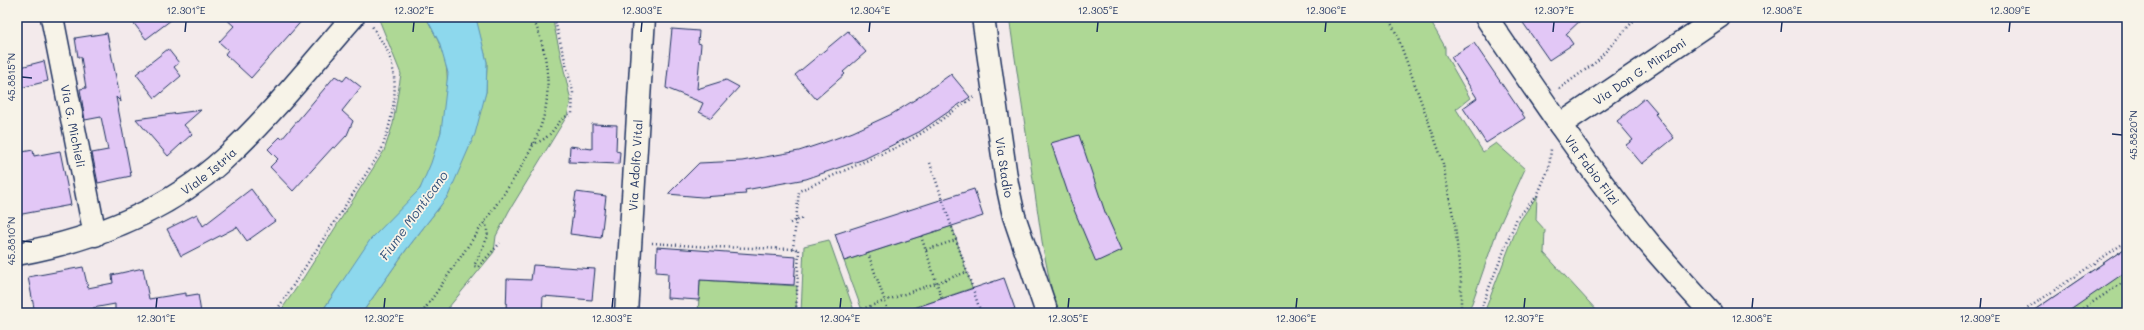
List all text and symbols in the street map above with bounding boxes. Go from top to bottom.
text: 12.301°E [166,3,206,17]
text: 12.302°E [394,3,434,17]
text: 12.303°E [622,3,662,17]
text: 12.304°E [850,3,891,17]
text: 12.305°E [1078,3,1118,17]
text: 12.306°E [1306,3,1347,17]
text: 12.307°E [1534,3,1574,17]
text: 12.308°E [1762,3,1803,17]
text: 12.309°E [1990,3,2031,17]
street label: Via Don G. Minzoni [1590,34,1689,108]
text: 45.8815°N [4,53,18,101]
street label: Via G. Michieli [58,83,89,169]
text: 45.8820°N [2126,110,2140,160]
street label: Via Adolfo Vital [624,119,646,211]
street label: Via Fabio Filzi [1561,131,1624,208]
street label: Via Stadio [992,136,1018,199]
street label: Viale Istria [178,144,240,198]
water label: Fiume Monticano [375,167,451,263]
text: 45.8810°N [4,217,18,265]
text: 12.301°E [136,311,176,325]
text: 12.302°E [364,311,404,325]
text: 12.303°E [592,311,632,325]
text: 12.304°E [820,311,861,325]
text: 12.305°E [1048,311,1088,325]
text: 12.306°E [1276,311,1317,325]
text: 12.307°E [1504,311,1544,325]
text: 12.308°E [1732,311,1773,325]
text: 12.309°E [1960,311,2001,325]

